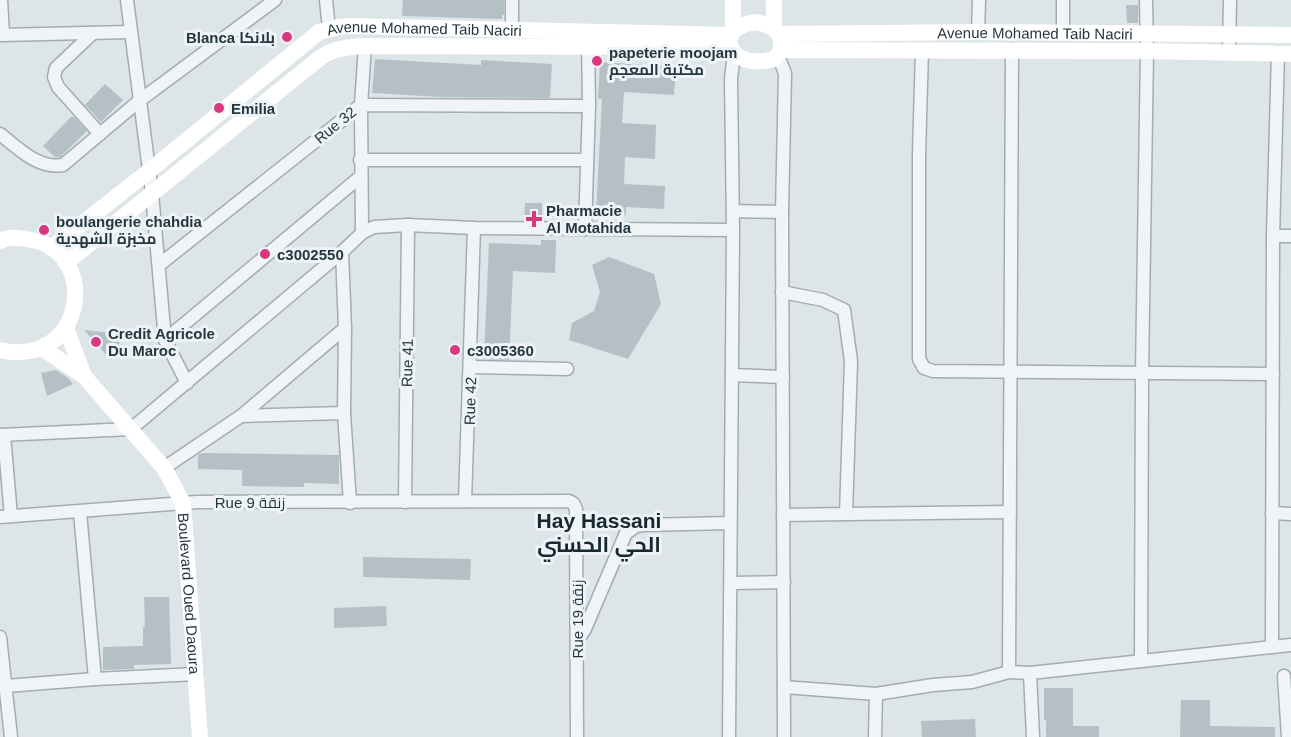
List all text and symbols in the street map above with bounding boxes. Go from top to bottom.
street label: Avenue Mohamed Taib Naciri [325,17,522,39]
street label: Avenue Mohamed Taib Naciri [937,23,1133,42]
place label: Blanca بلانكا [186,29,275,46]
marker: Blanca بلانكا [280,30,294,44]
place label: papeterie moojam مكتبة المعجم [609,44,737,80]
marker: papeterie moojam مكتبة المعجم [590,54,604,68]
place label: Emilia [231,100,276,117]
marker: Emilia [212,101,226,115]
street label: Rue 32 [311,103,359,147]
place label: Pharmacie Al Motahida [546,202,632,236]
marker: Pharmacie Al Motahida [527,212,541,226]
place label: boulangerie chahdia مخبزة الشهدية [56,213,203,248]
marker: boulangerie chahdia مخبزة الشهدية [37,223,51,237]
place label: c3002550 [277,246,344,263]
marker: c3002550 [258,247,272,261]
place label: Credit Agricole Du Maroc [108,325,215,359]
marker: Credit Agricole Du Maroc [89,335,103,349]
street label: Rue 41 [398,339,416,387]
place label: c3005360 [467,342,534,359]
marker: c3005360 [448,343,462,357]
street label: Rue 42 [461,377,479,425]
street label: Rue 9 زنقة [215,494,285,512]
district label: Hay Hassani الحي الحسني [537,509,661,562]
street label: Boulevard Oued Daoura [175,512,204,676]
street label: Rue 19 زنقة [569,580,587,658]

